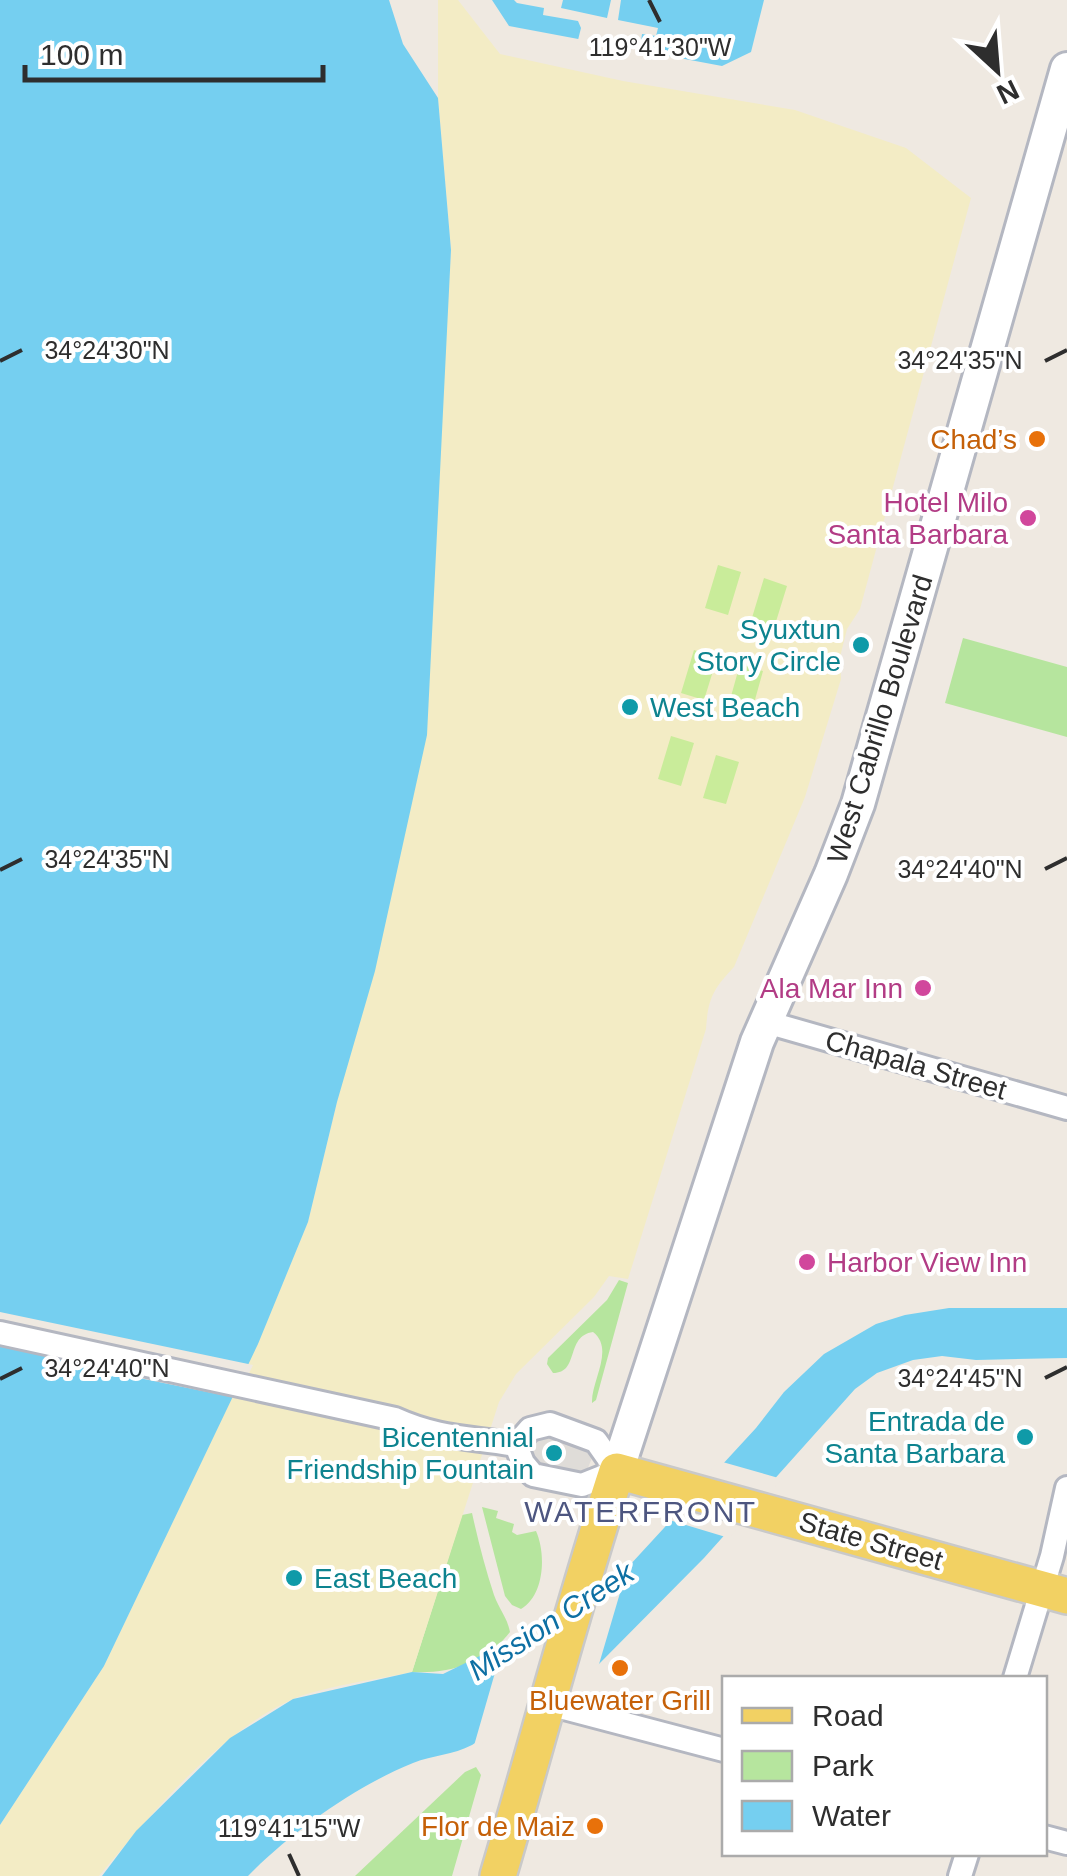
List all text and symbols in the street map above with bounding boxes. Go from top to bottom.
scale bar [25,20,322,82]
north arrow [947,20,1047,120]
text: 119°41'30"W [589,33,732,61]
text: 100 m [40,38,123,71]
text: N [992,74,1024,110]
text: 34°24'30"N [44,336,170,364]
text: 34°24'35"N [897,346,1023,374]
place label: Chad’s [930,424,1017,455]
marker: Chad’s [1026,428,1048,450]
place label: Hotel Milo Santa Barbara [827,487,1008,550]
marker: Hotel Milo Santa Barbara [1017,507,1039,529]
street label: West Cabrillo Boulevard [821,571,939,867]
place label: Syuxtun Story Circle [696,614,841,677]
marker: Syuxtun Story Circle [850,634,872,656]
place label: West Beach [650,692,800,723]
marker: West Beach [619,696,641,718]
text: 34°24'35"N [44,845,170,873]
text: 34°24'40"N [897,855,1023,883]
place label: Ala Mar Inn [760,973,903,1004]
marker: Ala Mar Inn [912,977,934,999]
street label: Chapala Street [822,1024,1010,1106]
place label: Harbor View Inn [827,1247,1027,1278]
marker: Harbor View Inn [796,1251,818,1273]
text: 34°24'40"N [44,1354,170,1382]
text: 34°24'45"N [897,1364,1023,1392]
place label: Entrada de Santa Barbara [824,1406,1005,1469]
place label: Bicentennial Friendship Fountain [287,1422,534,1485]
marker: Entrada de Santa Barbara [1014,1426,1036,1448]
marker: Bicentennial Friendship Fountain [543,1442,565,1464]
district label: WATERFRONT [524,1495,758,1528]
street label: State Street [796,1506,947,1576]
water label: Mission Creek [462,1554,641,1687]
place label: East Beach [314,1563,457,1594]
marker: East Beach [283,1567,305,1589]
marker: Bluewater Grill [609,1657,631,1679]
legend [722,1676,1047,1856]
place label: Bluewater Grill [529,1685,711,1716]
text: Road [812,1699,884,1732]
text: Park [812,1749,875,1782]
text: Water [812,1799,891,1832]
place label: Flor de Maiz [421,1811,575,1842]
text: 119°41'15"W [218,1814,361,1842]
marker: Flor de Maiz [584,1815,606,1837]

